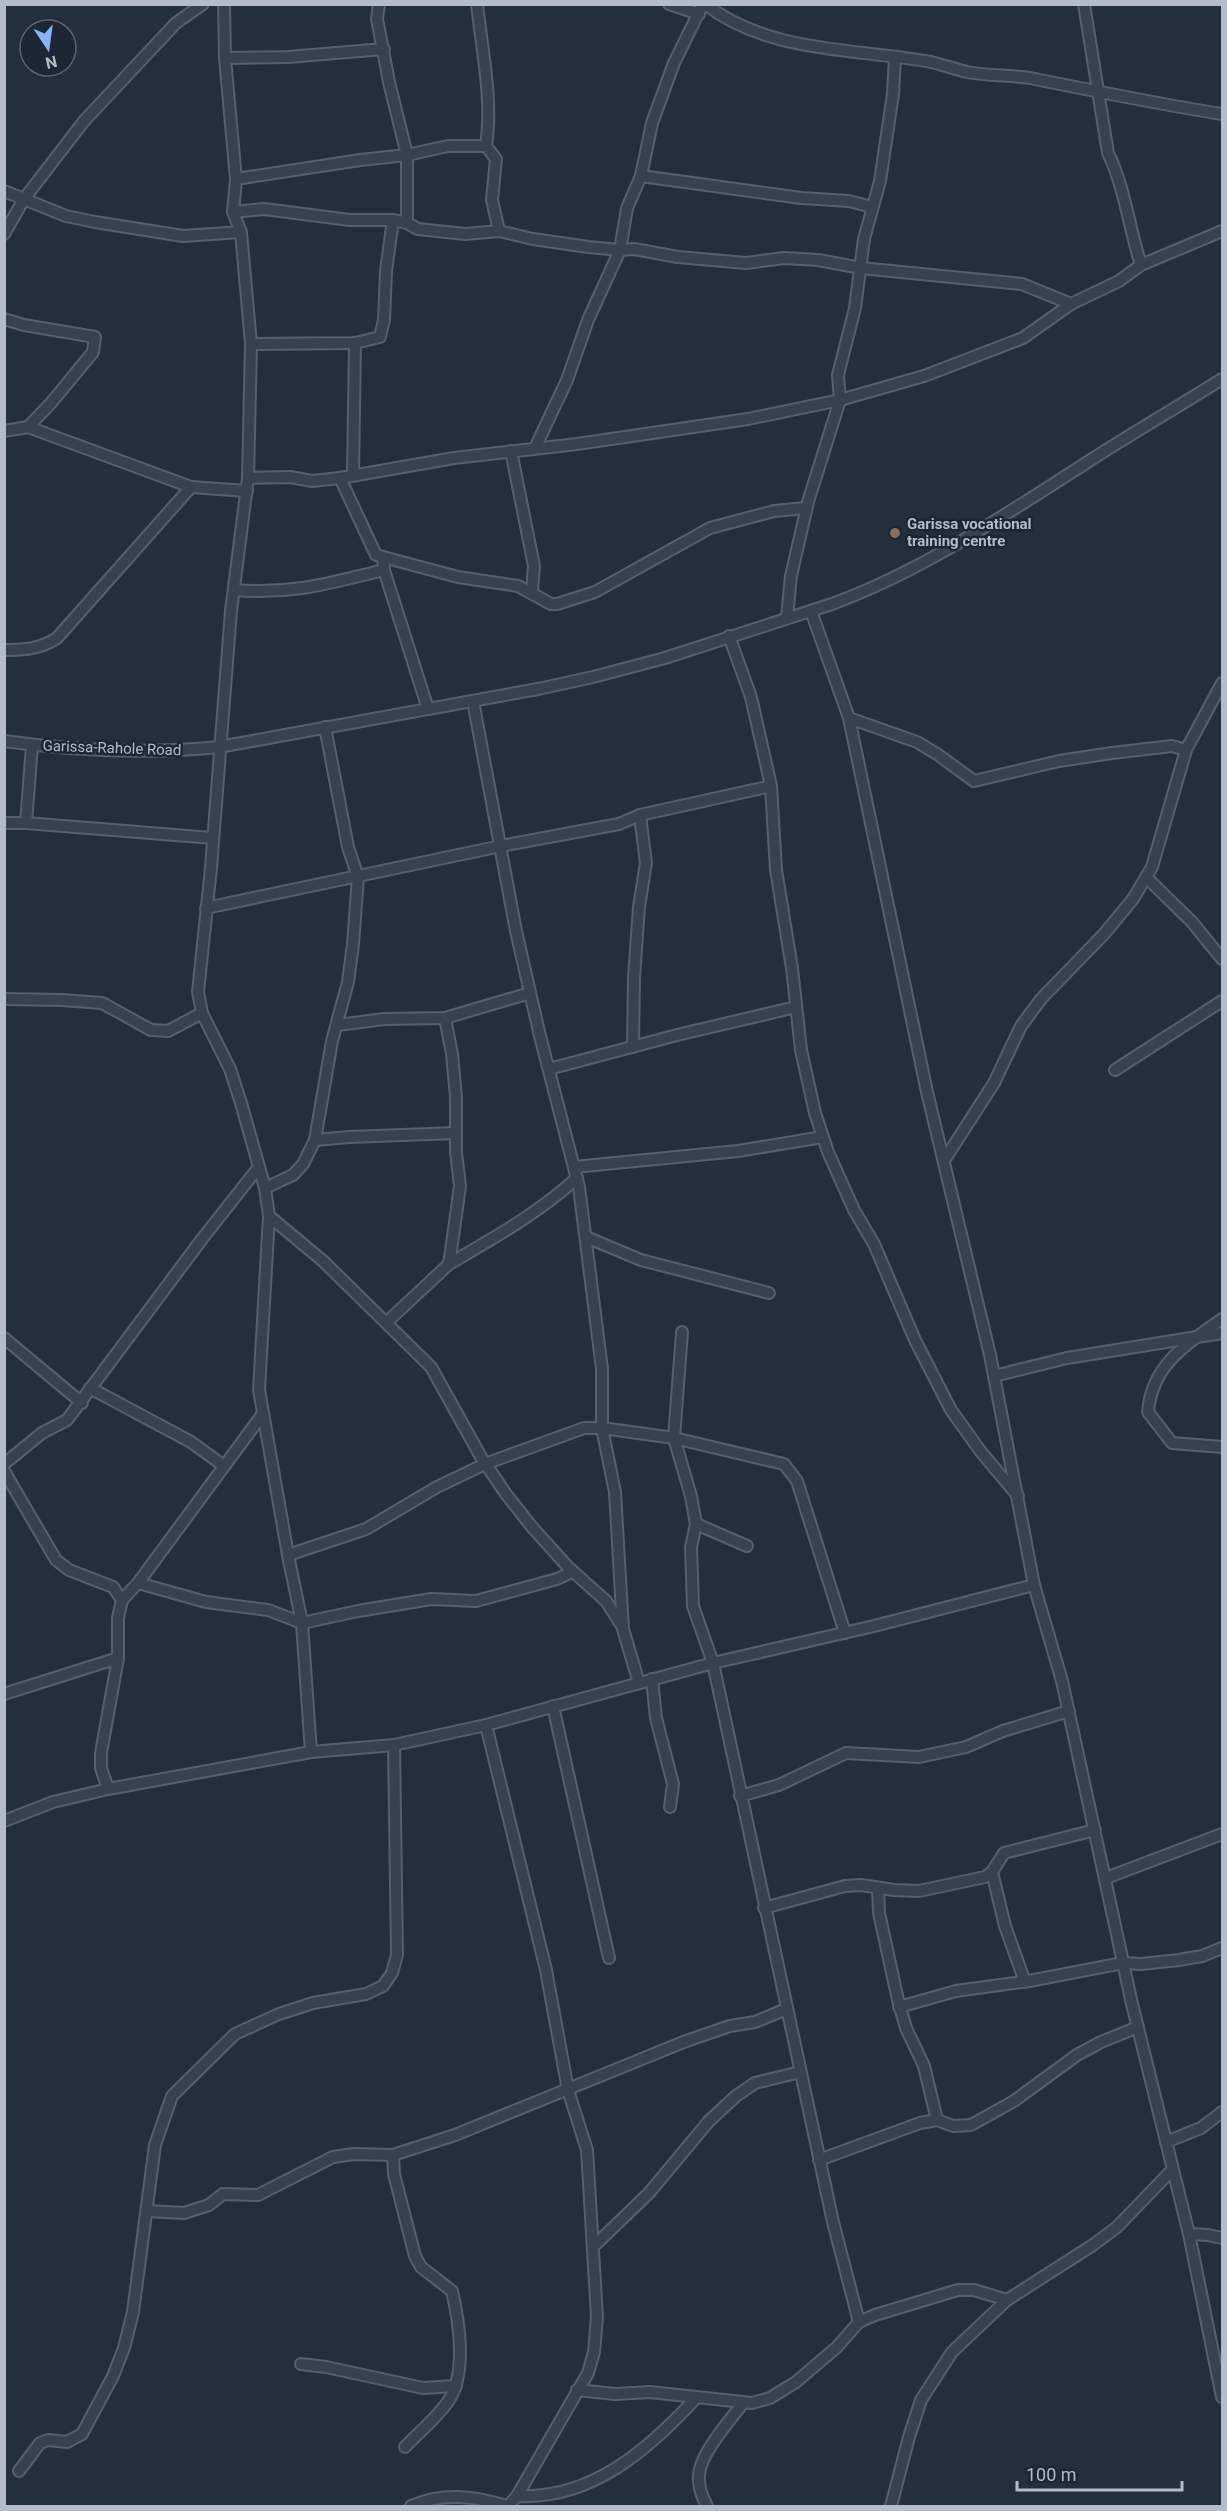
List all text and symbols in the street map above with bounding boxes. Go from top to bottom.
north arrow [18,18,78,78]
text: N [44,52,59,73]
place label: Garissa vocational training centre [907,515,1032,550]
marker: Garissa vocational training centre [888,526,902,540]
street label: Garissa-Rahole Road [42,737,182,759]
scale bar [1017,2454,1182,2492]
text: 100 m [1026,2464,1077,2485]

